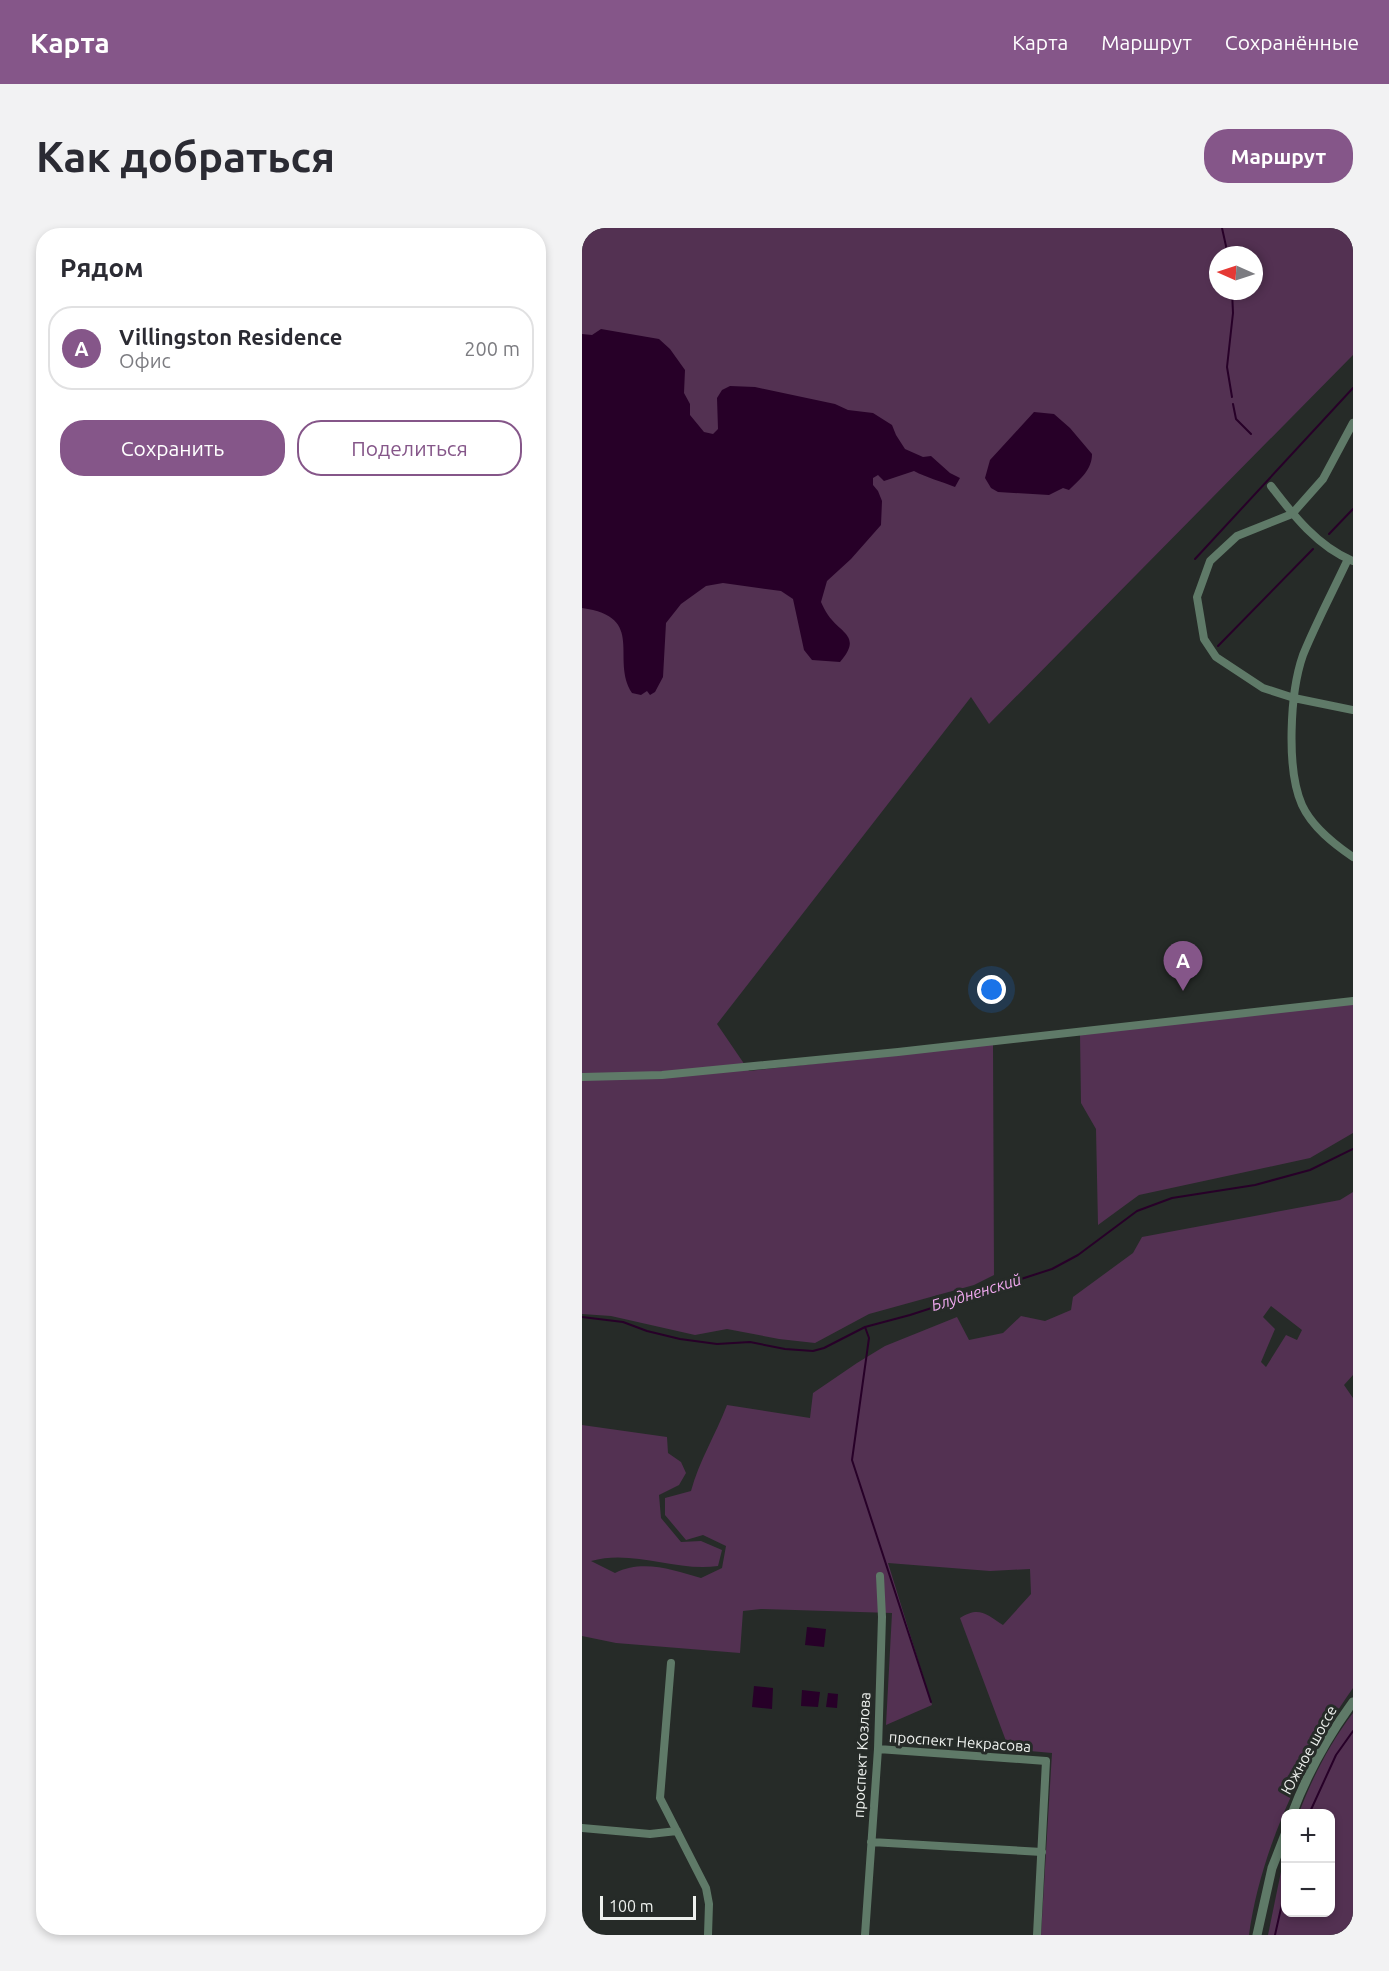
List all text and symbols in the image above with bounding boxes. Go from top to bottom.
text: Карта [30,27,110,58]
text: Карта [1012,30,1068,54]
text: Маршрут [1101,30,1192,54]
text: Сохранённые [1225,30,1359,54]
button: Маршрут [1204,129,1353,183]
text: Как добраться [36,133,335,180]
north arrow [1209,246,1263,300]
text: Рядом [60,253,144,282]
text: Villingston Residence [119,324,342,349]
text: A [74,337,89,360]
text: 200 m [464,337,520,360]
text: Офис [119,349,171,372]
button: Сохранить [60,420,285,476]
button: Поделиться [297,420,522,476]
pin: A [1164,942,1202,991]
your location [977,975,1006,1004]
water label: Блудненский [929,1270,1024,1314]
street label: проспект Козлова [850,1691,873,1818]
street label: Южное шоссе [1277,1702,1340,1797]
street label: проспект Некрасова [888,1728,1032,1755]
map controls [1281,1809,1335,1917]
button: + [1281,1809,1335,1863]
button: − [1281,1863,1335,1917]
scale bar [600,1893,696,1920]
text: 100 m [609,1897,654,1915]

